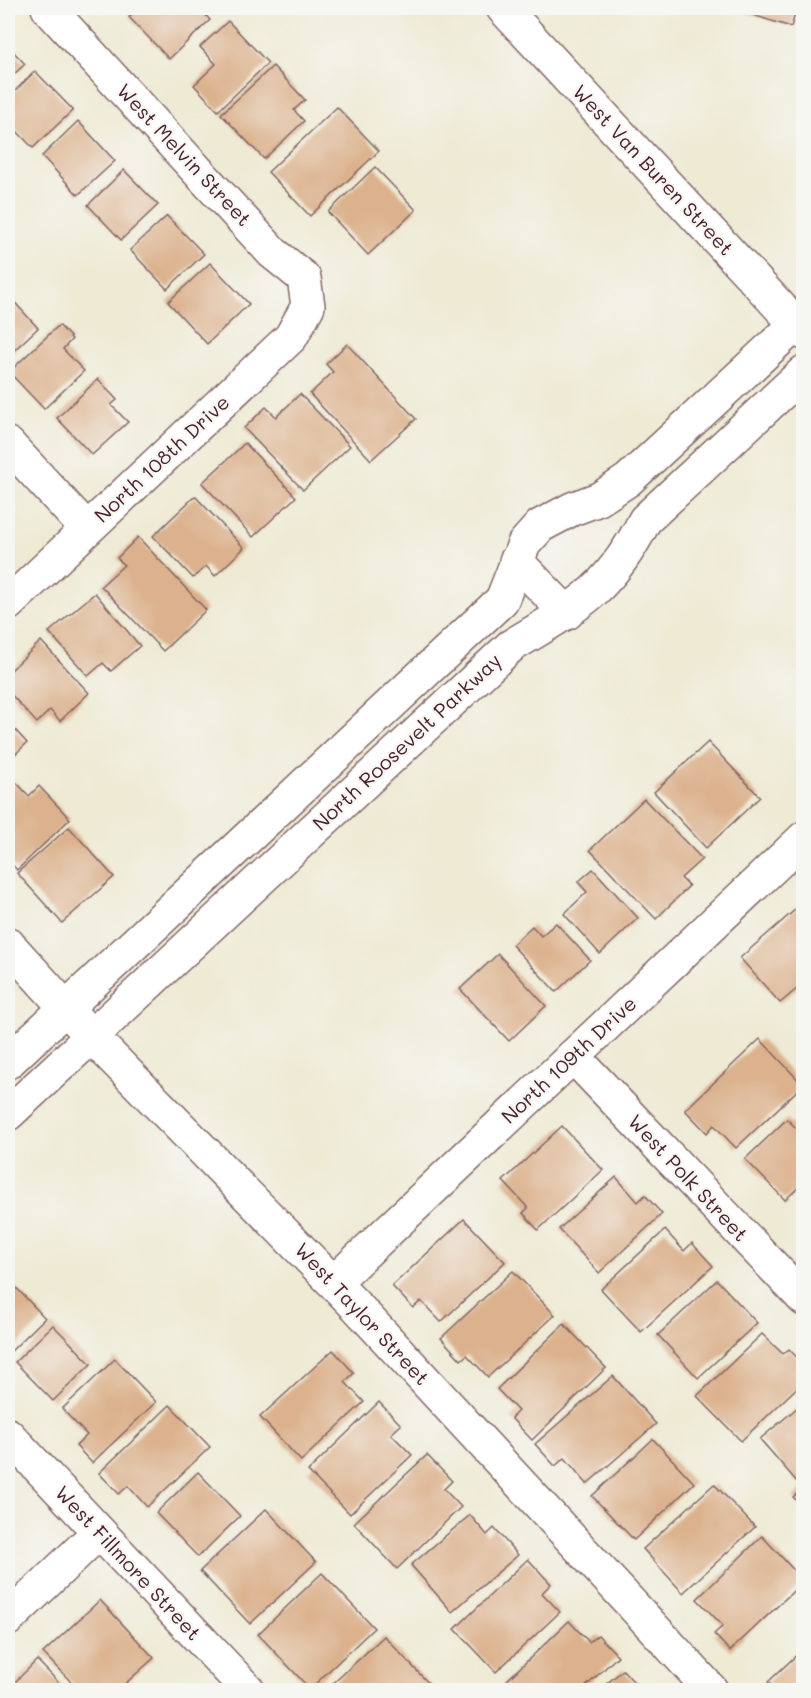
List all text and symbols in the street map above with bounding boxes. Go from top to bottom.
street label: West Melvin Street [112,77,258,231]
street label: West Van Buren Street [568,78,740,260]
street label: North 108th Drive [88,389,234,528]
street label: North Roosevelt Parkway [306,647,506,836]
street label: North 109th Drive [495,990,641,1129]
street label: West Polk Street [623,1108,754,1246]
street label: West Taylor Street [290,1236,436,1390]
street label: West Fillmore Street [50,1479,207,1645]

